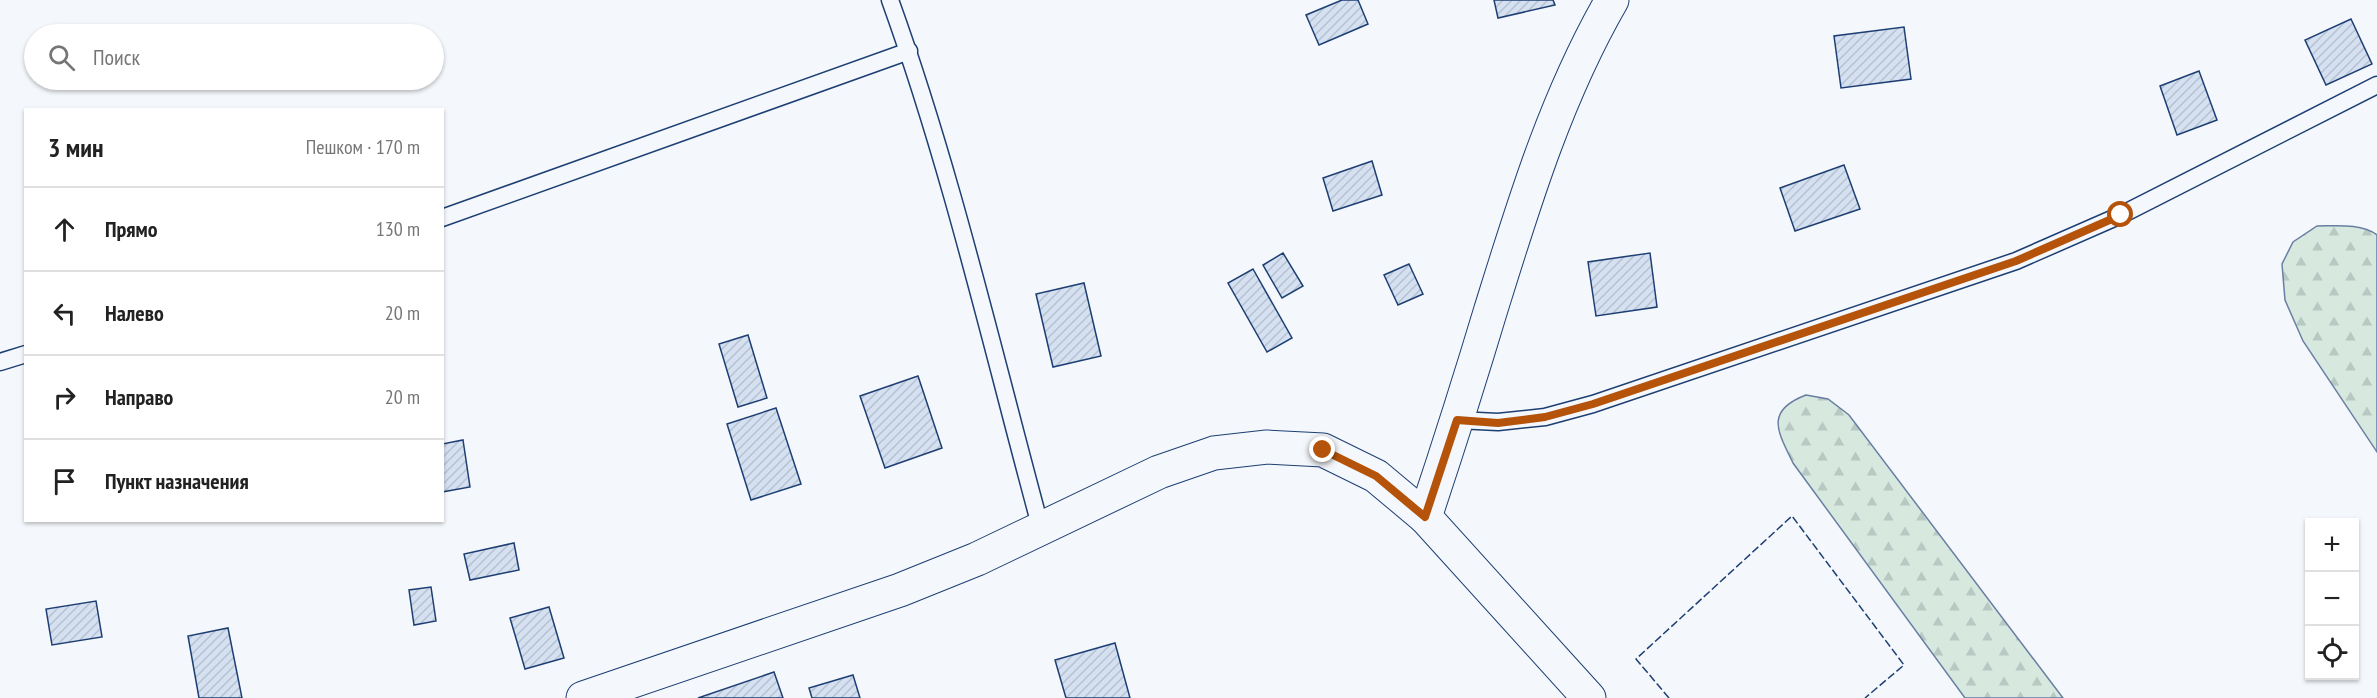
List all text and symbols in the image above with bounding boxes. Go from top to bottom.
search box [24,24,444,90]
icon: search [45,41,78,74]
text: Поиск [93,43,140,71]
text: 3 мин [48,131,103,164]
text: Пешком · 170 m [306,134,420,160]
route start [2107,201,2133,227]
icon: ahead [48,213,81,246]
text: Прямо [105,215,158,243]
text: 130 m [376,216,420,242]
icon: left [48,297,81,330]
text: Налево [105,299,164,327]
text: 20 m [385,300,420,326]
icon: right [48,381,81,414]
text: Направо [105,383,173,411]
text: 20 m [385,384,420,410]
route end [1309,436,1335,462]
icon: arrive [48,465,81,498]
text: Пункт назначения [105,467,249,495]
map controls [2305,518,2359,680]
button: + [2305,518,2359,572]
button: − [2305,572,2359,626]
button: locate [2305,626,2359,680]

